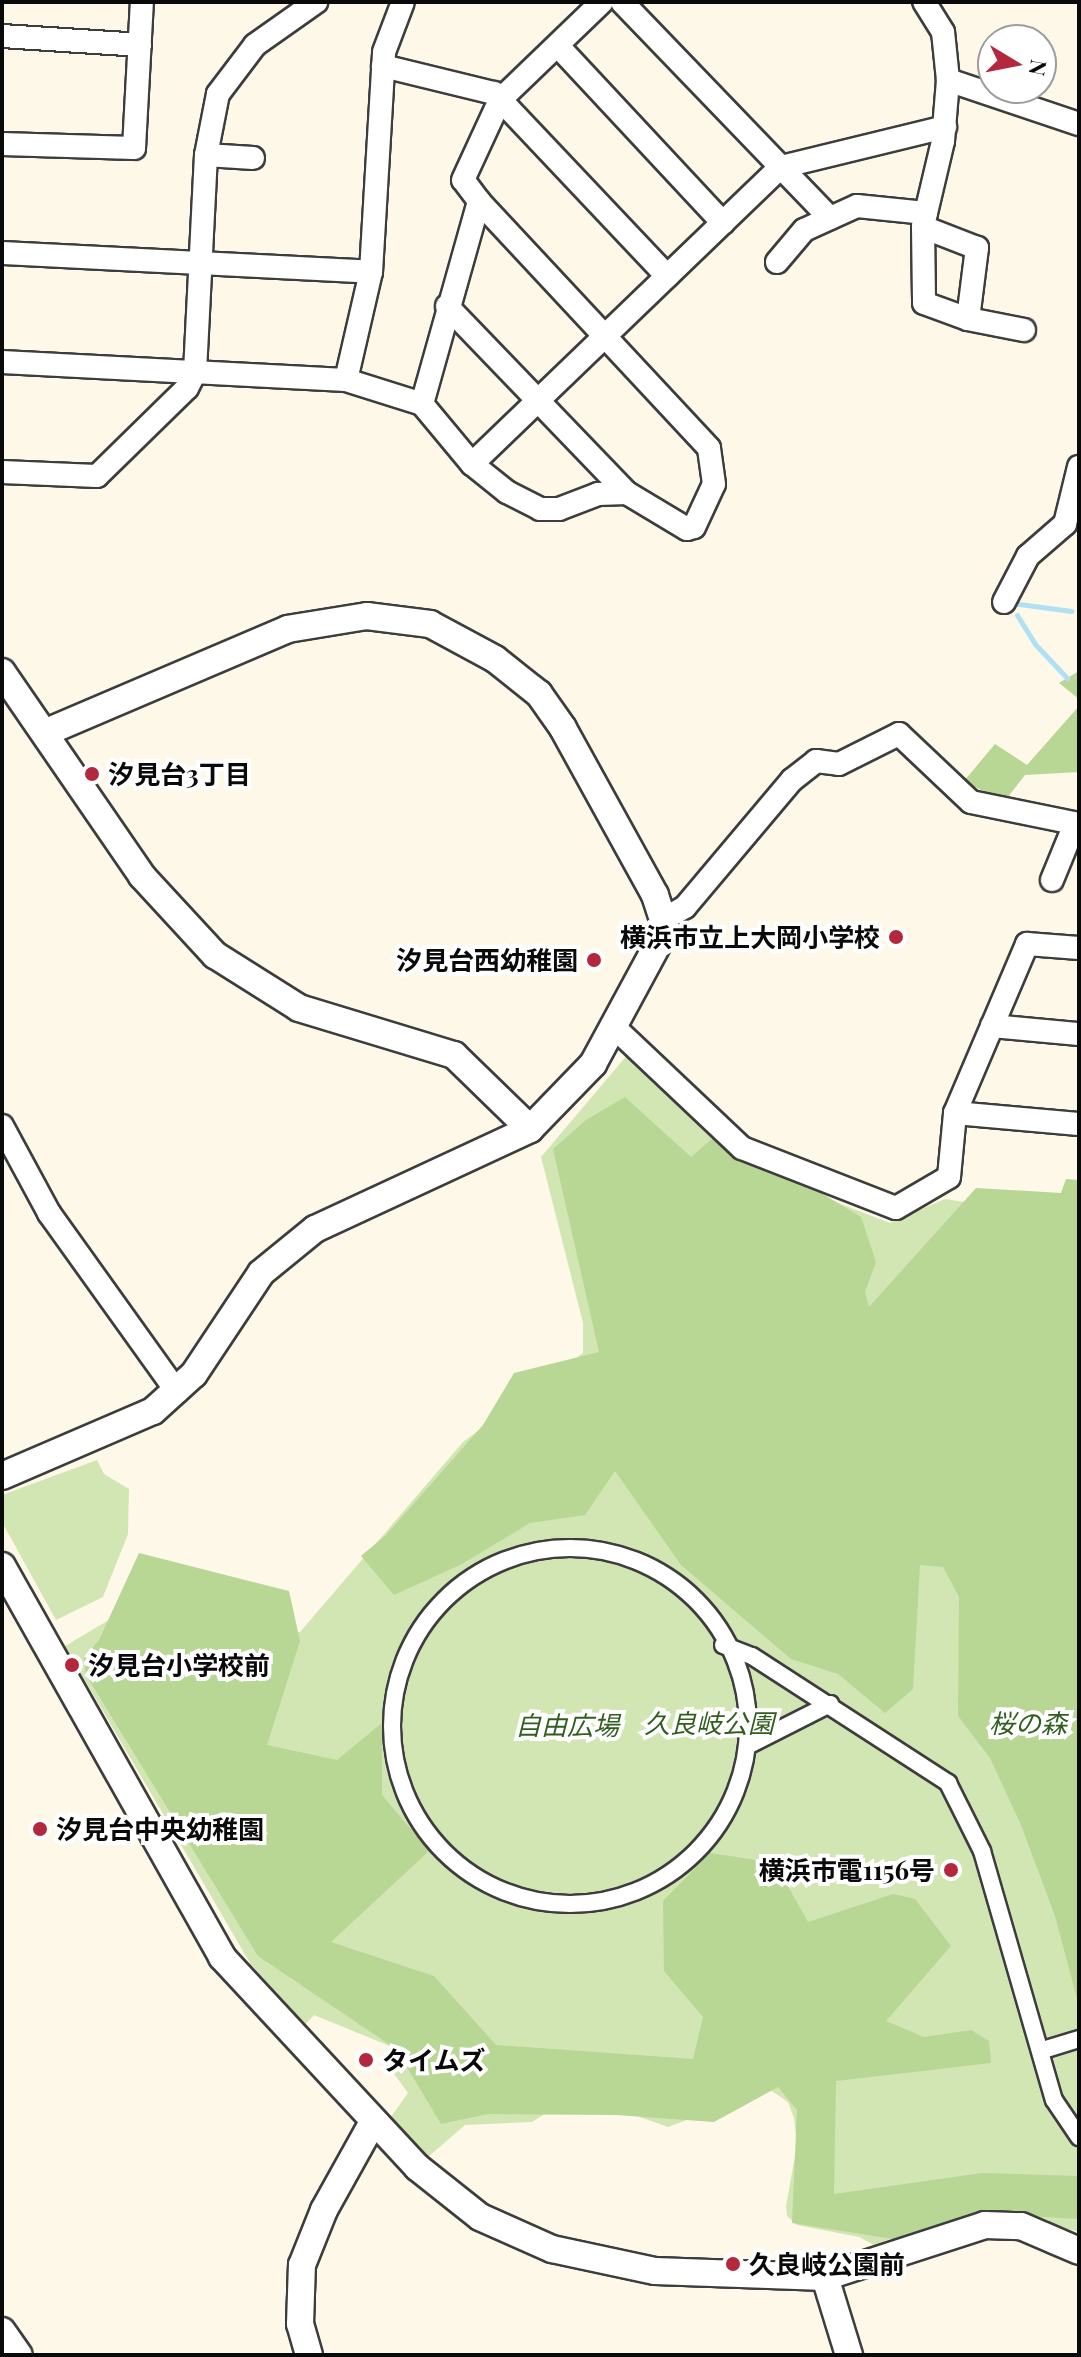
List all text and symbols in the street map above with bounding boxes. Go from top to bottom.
north arrow [977,24,1057,104]
text: N [1023,57,1055,78]
place label: 汐見台3丁目 [108,758,251,790]
marker: 汐見台3丁目 [83,765,101,783]
place label: 横浜市立上大岡小学校 [620,921,880,953]
marker: 横浜市立上大岡小学校 [887,928,905,946]
place label: 汐見台西幼稚園 [396,944,578,976]
marker: 汐見台西幼稚園 [585,951,603,969]
place label: 汐見台小学校前 [88,1649,270,1681]
marker: 汐見台小学校前 [63,1656,81,1674]
park label: 久良岐公園 [644,1707,774,1739]
park label: 桜の森 [989,1707,1067,1739]
park label: 自由広場 [515,1709,619,1741]
place label: 汐見台中央幼稚園 [56,1813,264,1845]
marker: 汐見台中央幼稚園 [31,1820,49,1838]
place label: 横浜市電1156号 [759,1854,935,1886]
marker: 横浜市電1156号 [942,1861,960,1879]
place label: タイムズ [382,2044,486,2076]
marker: タイムズ [357,2051,375,2069]
place label: 久良岐公園前 [749,2248,905,2280]
marker: 久良岐公園前 [724,2255,742,2273]

